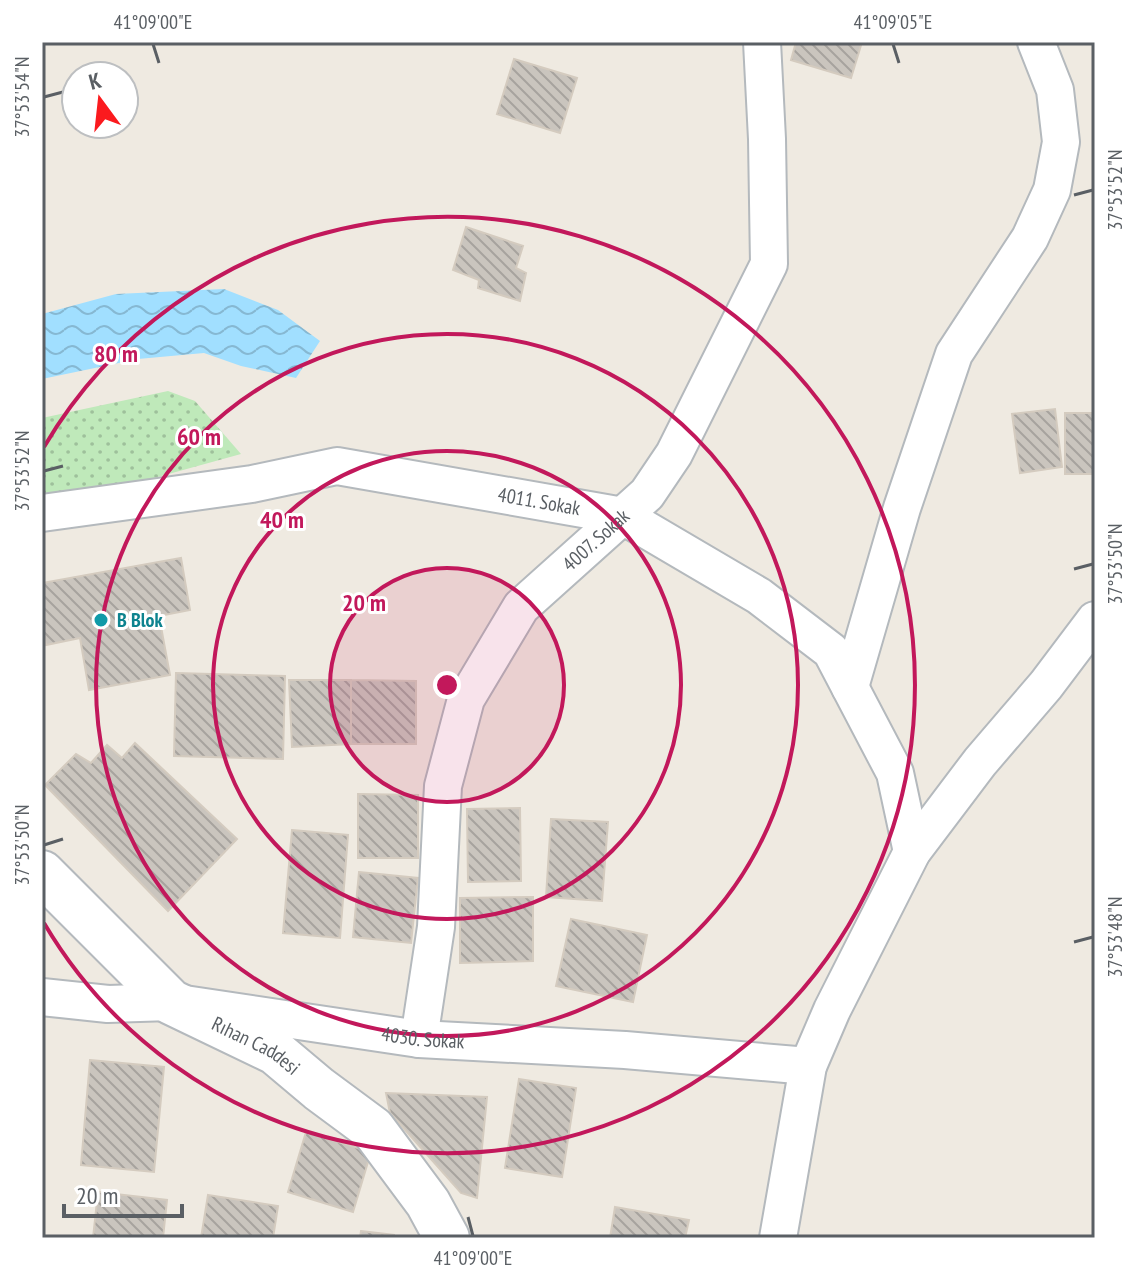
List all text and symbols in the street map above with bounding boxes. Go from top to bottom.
text: 41°09'00"E [114,9,192,35]
text: 41°09'05"E [854,9,932,35]
text: 37°53'54"N [9,57,35,137]
north arrow [60,60,140,140]
text: K [86,66,105,96]
text: 37°53'52"N [1102,150,1128,230]
text: 80 m [94,338,138,369]
text: 60 m [177,421,221,452]
text: 37°53'52"N [9,431,35,511]
street label: 4011. Sokak [496,481,583,521]
street label: 4007. Sokak [557,503,635,577]
text: 40 m [260,504,304,535]
text: 37°53'50"N [1102,524,1128,604]
text: 20 m [342,587,386,618]
place label: B Blok [117,607,163,633]
marker: B Blok [92,611,110,629]
centre of rings [433,671,461,699]
text: 37°53'50"N [9,805,35,885]
text: 37°53'48"N [1102,897,1128,977]
street label: Rıhan Caddesi [208,1011,305,1081]
street label: 4030. Sokak [380,1021,465,1054]
scale bar [64,1168,182,1218]
text: 20 m [76,1180,118,1211]
text: 41°09'00"E [434,1245,512,1271]

